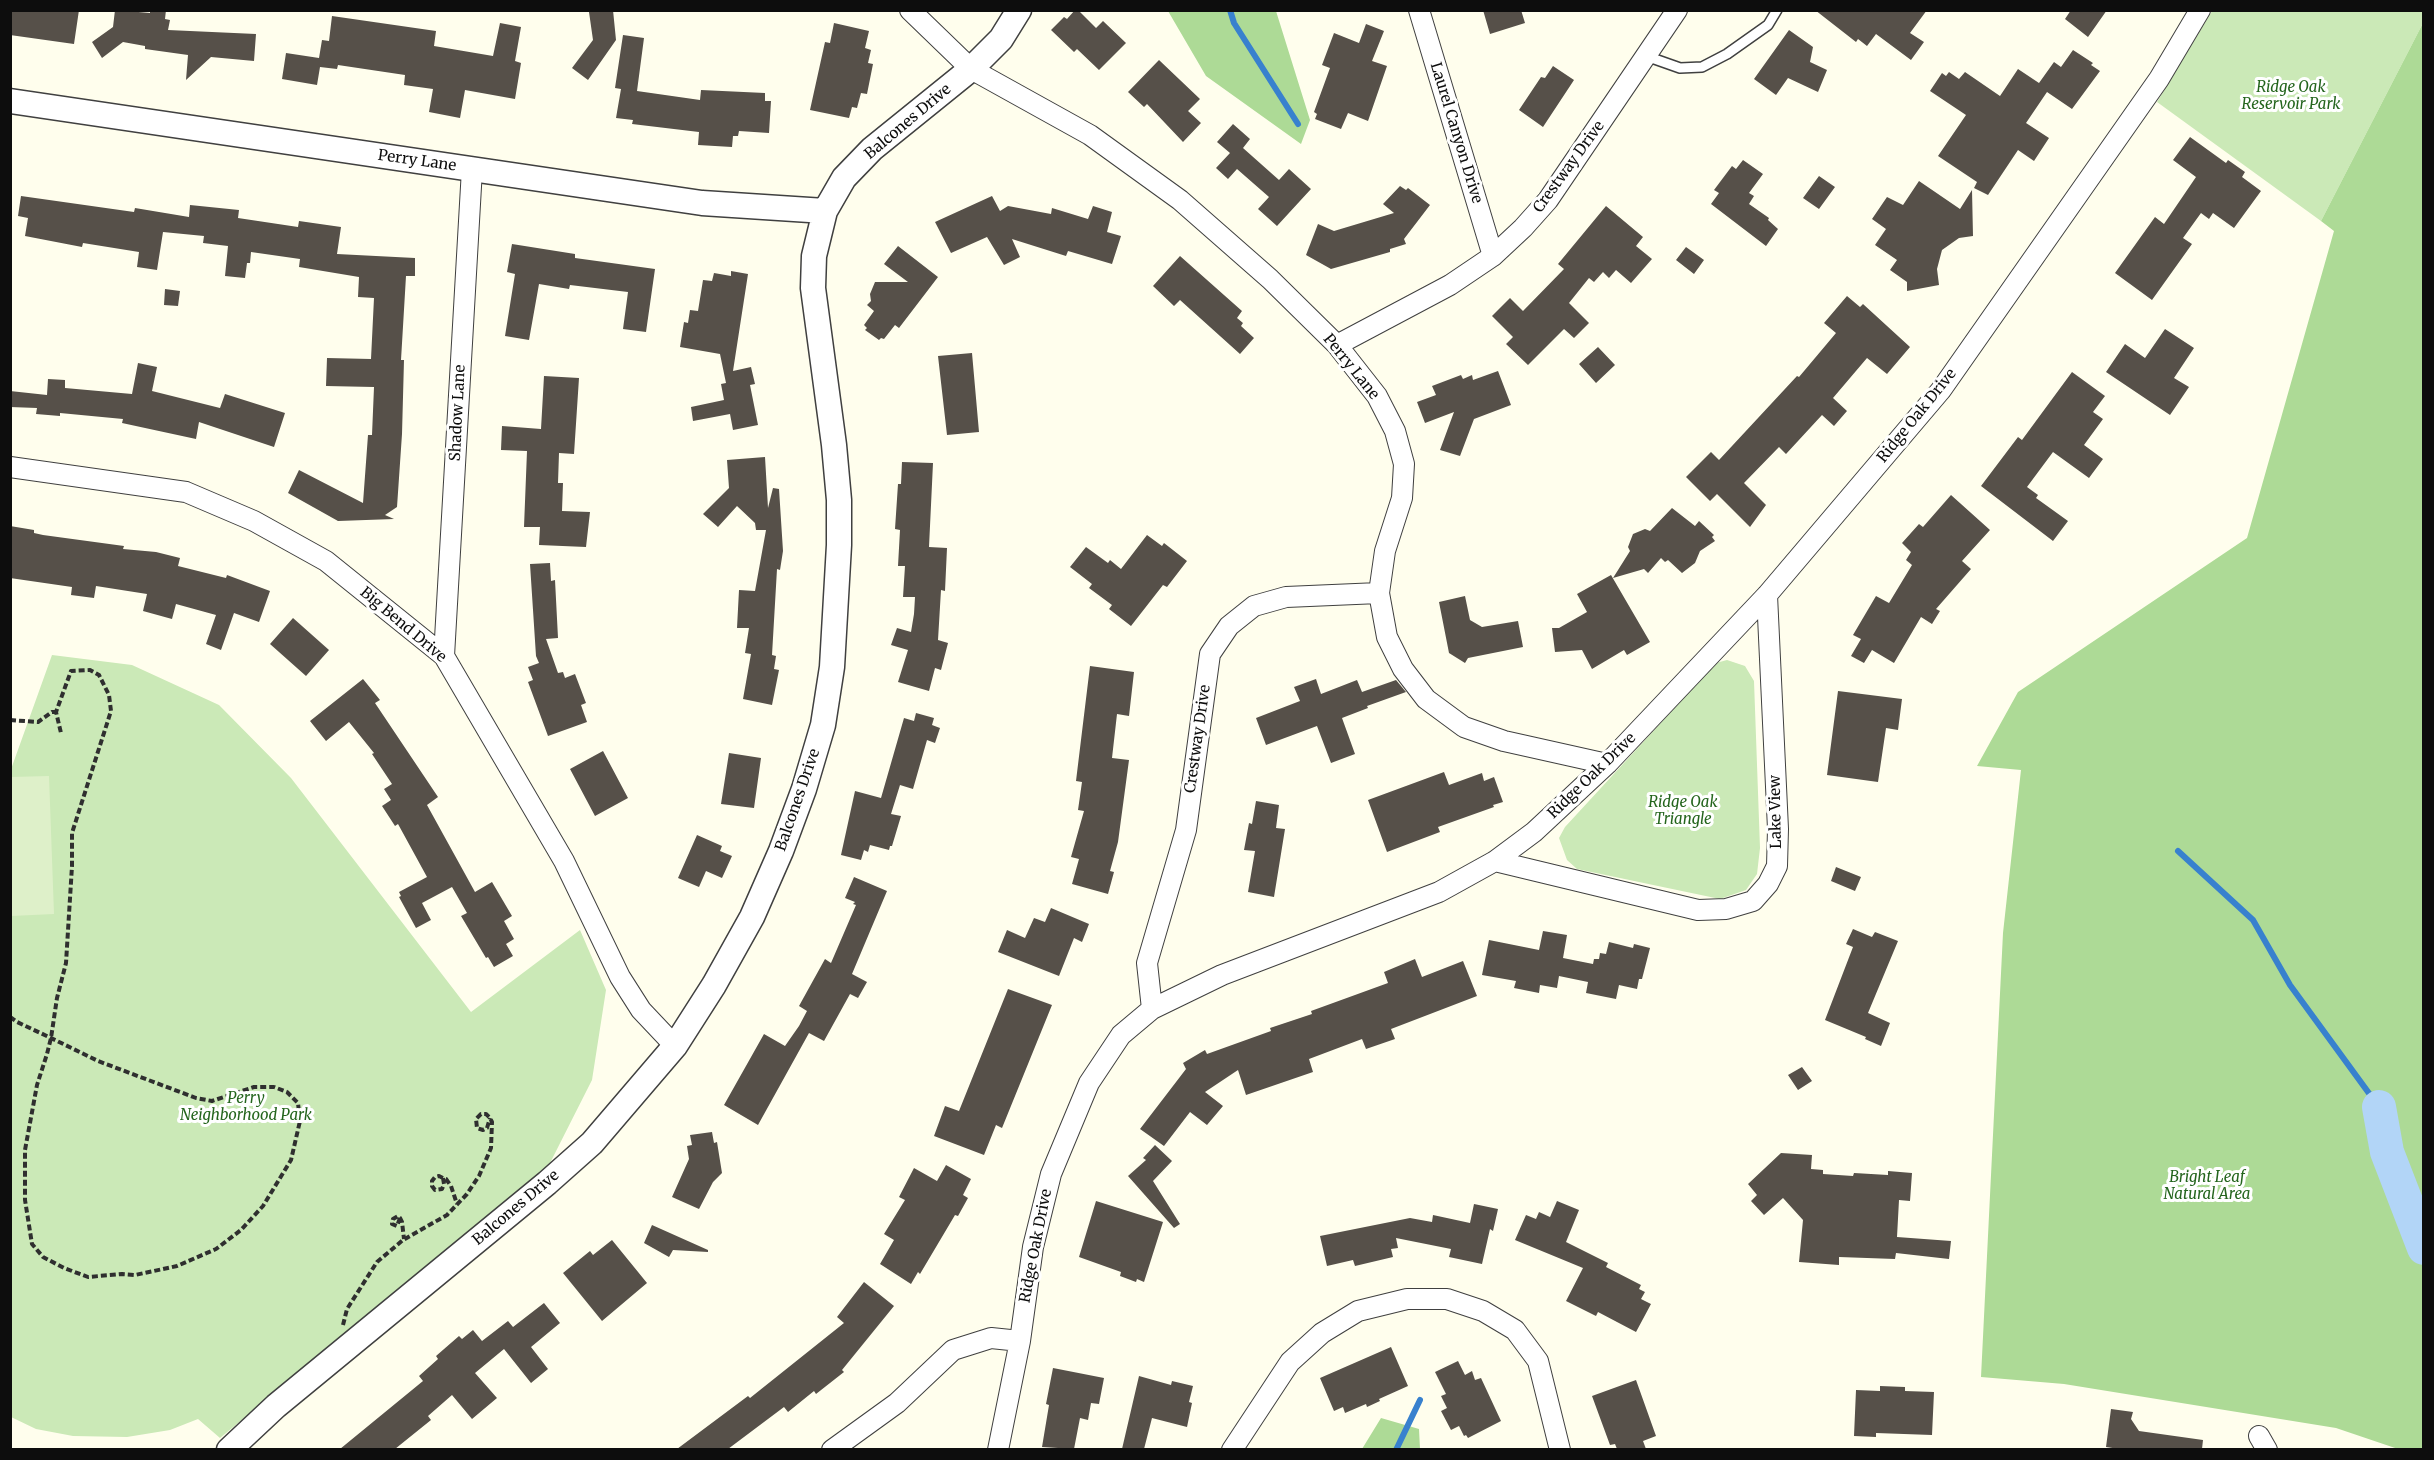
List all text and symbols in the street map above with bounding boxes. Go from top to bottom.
street label: Laurel Canyon Drive [1426,60,1486,206]
park label: Ridge Oak Reservoir Park [2242,79,2340,114]
street label: Balcones Drive [861,81,955,163]
street label: Crestway Drive [1530,118,1608,216]
street label: Perry Lane [377,147,457,175]
street label: Perry Lane [1319,331,1383,403]
street label: Shadow Lane [446,364,470,462]
street label: Ridge Oak Drive [1874,365,1960,467]
street label: Big Bend Drive [356,584,450,666]
street label: Crestway Drive [1182,684,1214,794]
street label: Ridge Oak Drive [1544,729,1640,823]
street label: Balcones Drive [772,746,824,854]
street label: Lake View [1766,775,1786,849]
park label: Ridge Oak Triangle [1648,794,1718,829]
park label: Perry Neighborhood Park [180,1090,312,1125]
street label: Balcones Drive [469,1167,563,1249]
park label: Bright Leaf Natural Area [2164,1169,2250,1204]
street label: Ridge Oak Drive [1016,1188,1056,1304]

